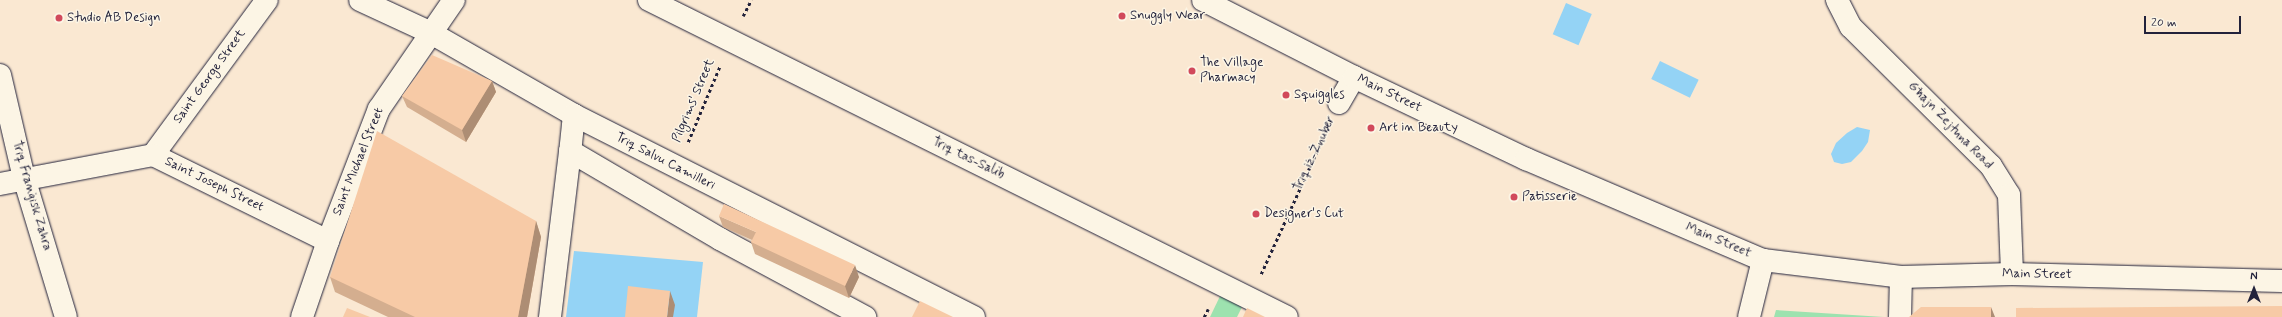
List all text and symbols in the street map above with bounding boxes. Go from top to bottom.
place label: Snuggly Wear [1130,8,1205,24]
scale bar [2146,8,2243,34]
place label: Studio AB Design [67,10,161,26]
marker: Snuggly Wear [1117,11,1127,21]
marker: Studio AB Design [54,13,64,23]
text: 20 m [2151,15,2177,31]
street label: Saint George Street [171,27,249,127]
place label: The Village Pharmacy [1200,56,1258,87]
street label: Pilgrims' Street [669,57,719,145]
marker: The Village Pharmacy [1187,66,1197,76]
street label: Main Street [1355,72,1423,116]
street label: Għajn Żejtuna Road [1905,79,1995,173]
place label: Squiggles [1294,87,1345,103]
marker: Squiggles [1281,90,1291,100]
street label: Saint Michael Street [330,105,388,219]
street label: Triq iż-Żnuber [1291,114,1339,194]
place label: Art in Beauty [1379,120,1457,136]
marker: Art in Beauty [1366,123,1376,133]
street label: Triq Salvu Camilleri [614,131,716,193]
street label: Triq tas-Salib [929,135,1007,183]
street label: Triq Franġisk Zahra [8,139,54,253]
street label: Saint Joseph Street [161,154,267,216]
place label: Patisserie [1522,189,1577,205]
marker: Patisserie [1509,192,1519,202]
place label: Designer's Cut [1264,206,1344,222]
marker: Designer's Cut [1251,209,1261,219]
street label: Main Street [1683,220,1753,262]
street label: Main Street [2002,267,2072,283]
north arrow [2234,269,2274,309]
text: N [2250,270,2258,284]

